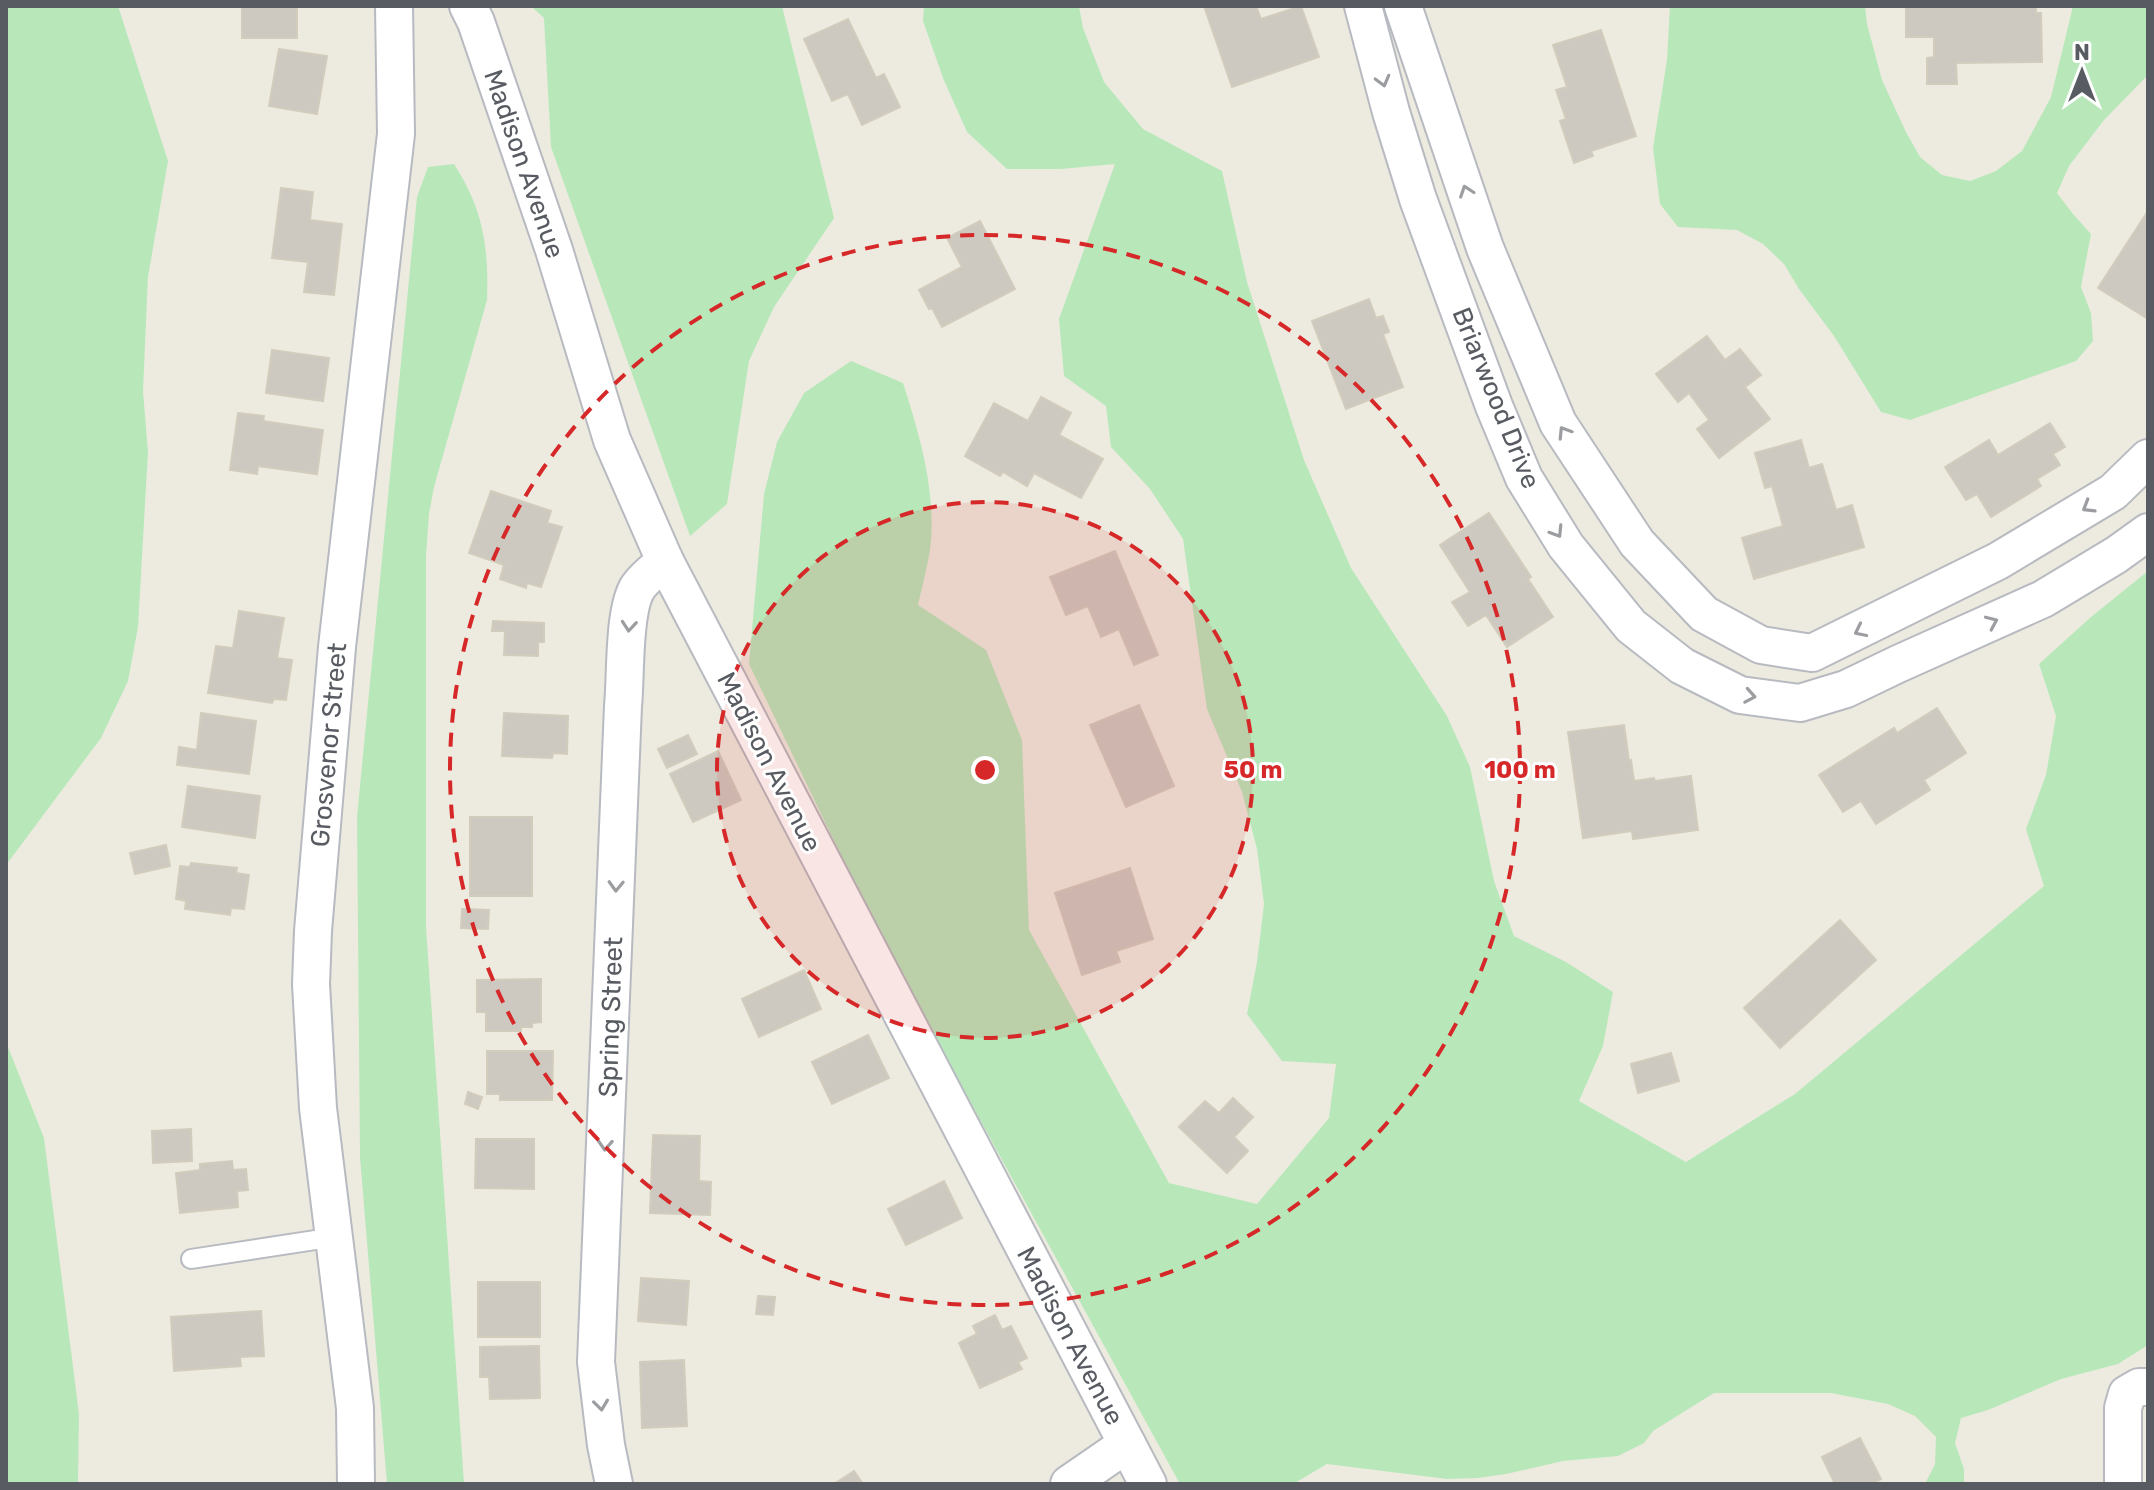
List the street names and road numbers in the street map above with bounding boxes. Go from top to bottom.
street label: Madison Avenue [477,66,571,262]
street label: Briarwood Drive [1446,303,1546,493]
street label: Grosvenor Street [305,642,353,848]
street label: Madison Avenue [710,667,828,857]
street label: Spring Street [593,936,629,1098]
street label: Madison Avenue [1010,1242,1130,1430]

